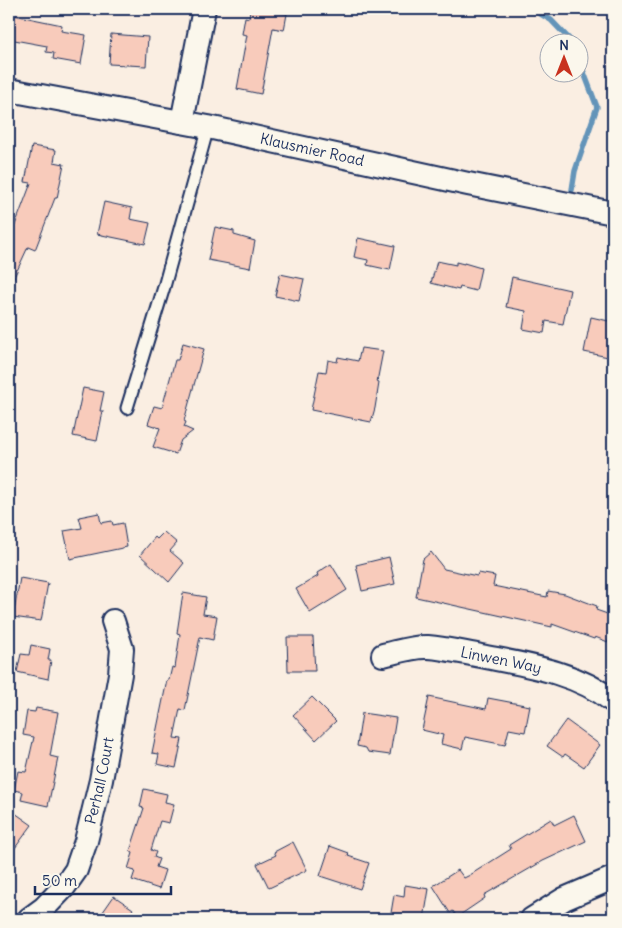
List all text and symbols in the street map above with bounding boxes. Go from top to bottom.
north arrow [540,32,590,82]
text: N [559,36,569,54]
street label: Klausmier Road [258,129,366,170]
street label: Linwen Way [459,642,544,677]
street label: Perhall Court [81,736,117,826]
scale bar [35,863,171,895]
text: 50 m [42,871,77,890]

